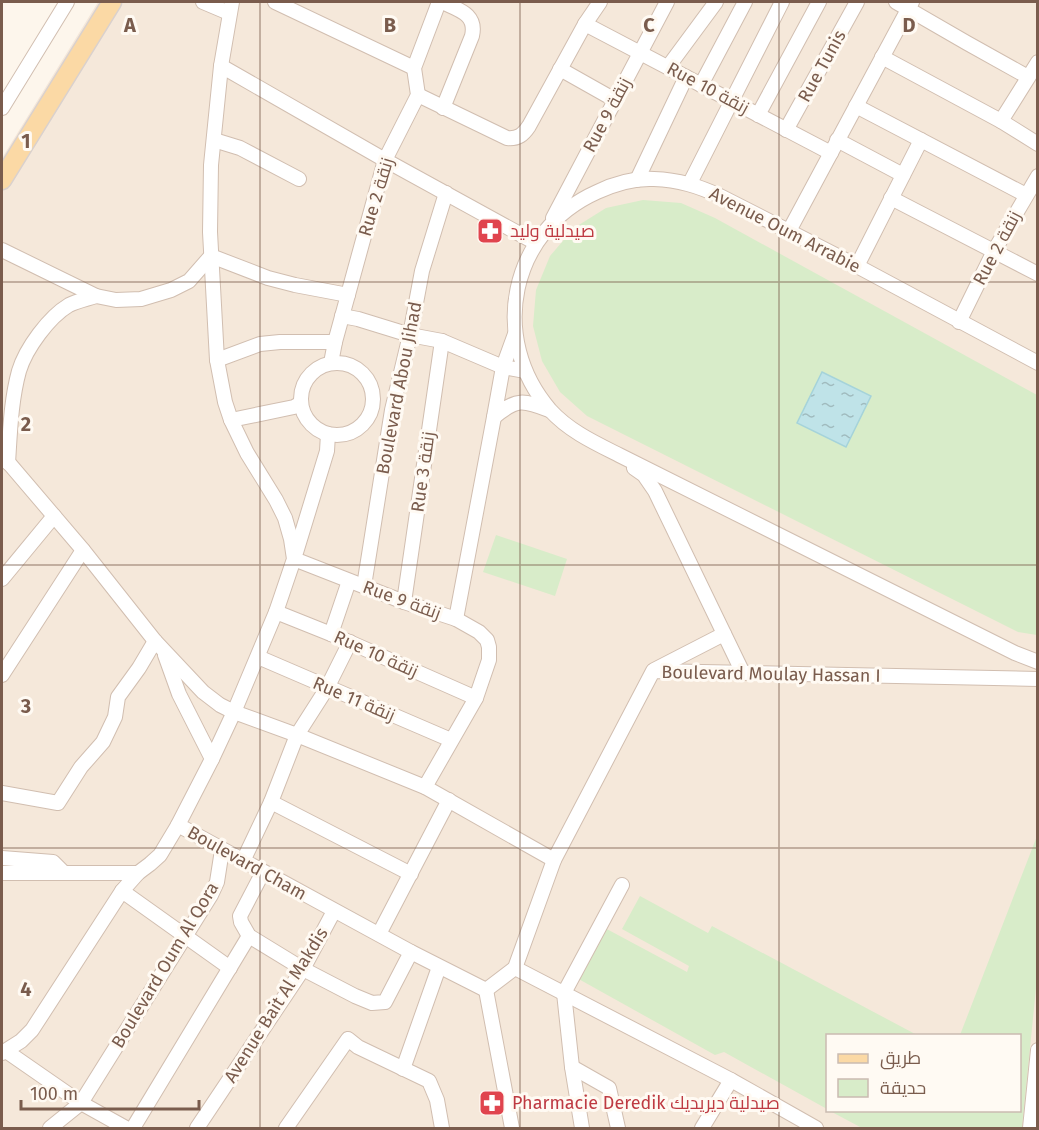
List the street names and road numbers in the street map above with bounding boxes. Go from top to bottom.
street label: Rue Tunis [793,26,851,106]
street label: Rue 10 زنقة [663,57,753,119]
street label: Rue 9 زنقة [578,74,636,156]
street label: Rue 2 زنقة [354,155,398,239]
street label: Avenue Oum Arrabie [706,182,864,278]
street label: Rue 2 زنقة [968,207,1026,289]
street label: Boulevard Abou Jihad [371,300,427,476]
street label: Rue 3 زنقة [406,430,440,514]
street label: Rue 9 زنقة [360,576,444,624]
street label: Rue 10 زنقة [330,626,422,682]
street label: Boulevard Moulay Hassan I [661,661,881,687]
street label: Rue 11 زنقة [309,672,399,726]
street label: Boulevard Cham [184,821,310,905]
street label: Boulevard Oum Al Qora [107,878,223,1052]
street label: Avenue Bait Al Makdis [219,923,333,1087]

